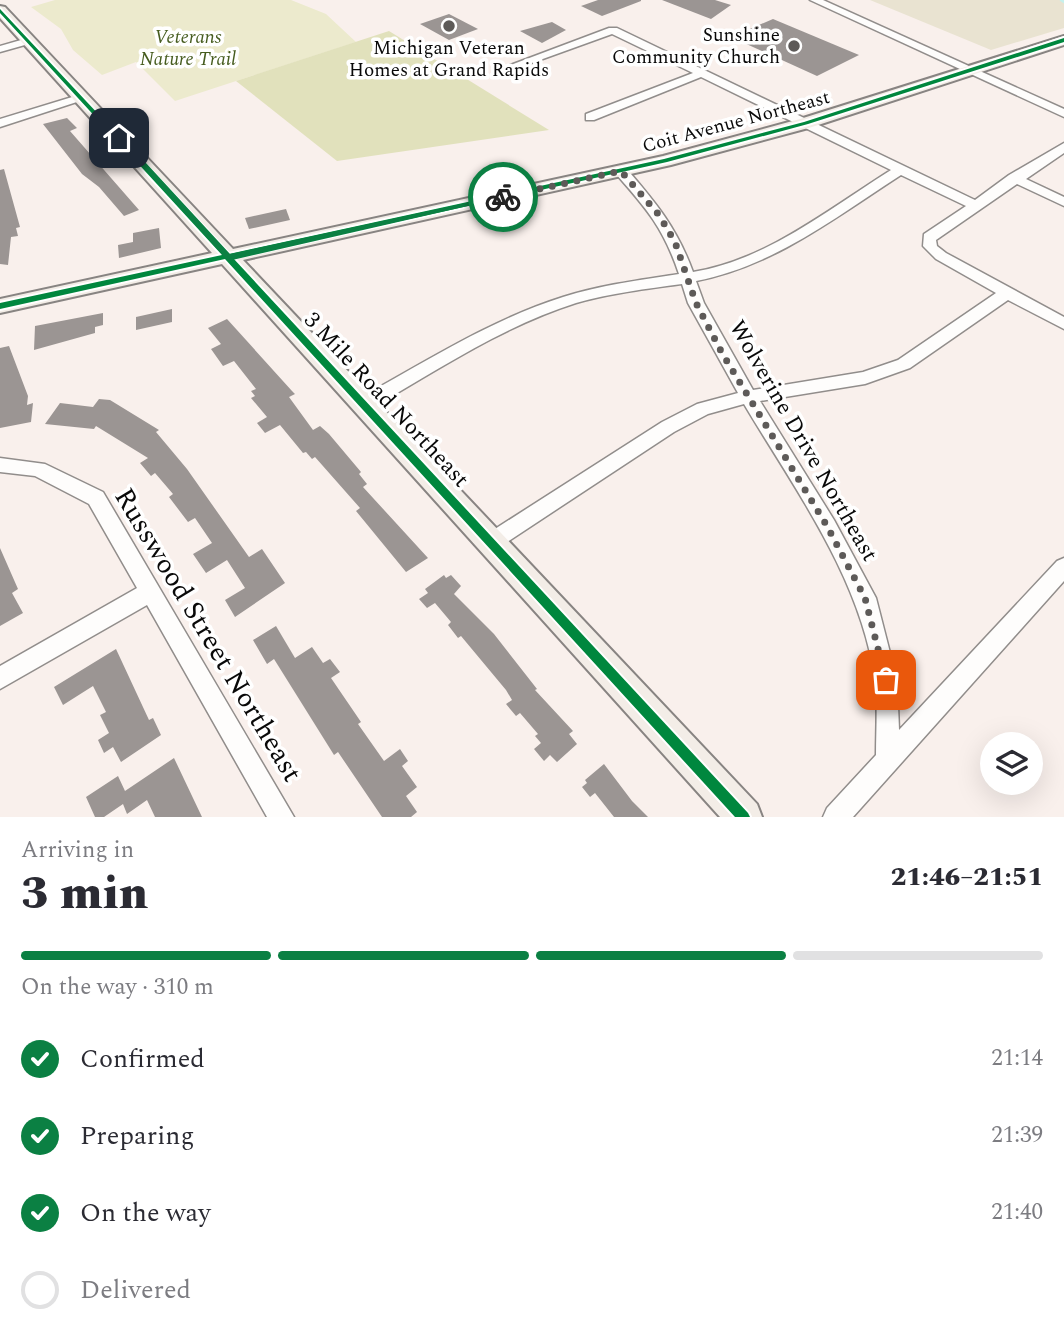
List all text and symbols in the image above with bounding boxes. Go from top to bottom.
marker: Michigan Veteran Homes at Grand Rapids [441,18,457,34]
place label: Sunshine Community Church [612,21,780,72]
park label: Veterans Nature Trail [140,23,236,74]
place label: Michigan Veteran Homes at Grand Rapids [349,34,549,85]
marker: Sunshine Community Church [786,38,802,54]
street label: Coit Avenue Northeast [639,83,833,161]
pin [89,108,149,168]
icon: home [100,119,138,157]
courier [468,162,538,232]
icon: bike [484,178,522,216]
street label: 3 Mile Road Northeast [295,304,477,496]
street label: Wolverine Drive Northeast [719,314,887,568]
street label: Russwood Street Northeast [103,480,313,790]
pin [856,650,916,710]
icon: bag [867,661,905,699]
map controls [980,732,1043,795]
button: layers [980,732,1043,795]
text: Arriving in [21,833,134,868]
text: 21:46–21:51 [891,857,1043,897]
text: 3 min [21,859,148,929]
text: On the way · 310 m [21,970,214,1005]
text: Confirmed [80,1039,205,1079]
icon: check [21,1040,59,1078]
text: 21:14 [991,1041,1043,1076]
text: Preparing [80,1116,194,1156]
icon: check [21,1117,59,1155]
text: 21:39 [991,1118,1043,1153]
text: On the way [80,1193,211,1233]
icon: check [21,1194,59,1232]
text: 21:40 [991,1195,1043,1230]
text: Delivered [80,1270,191,1310]

